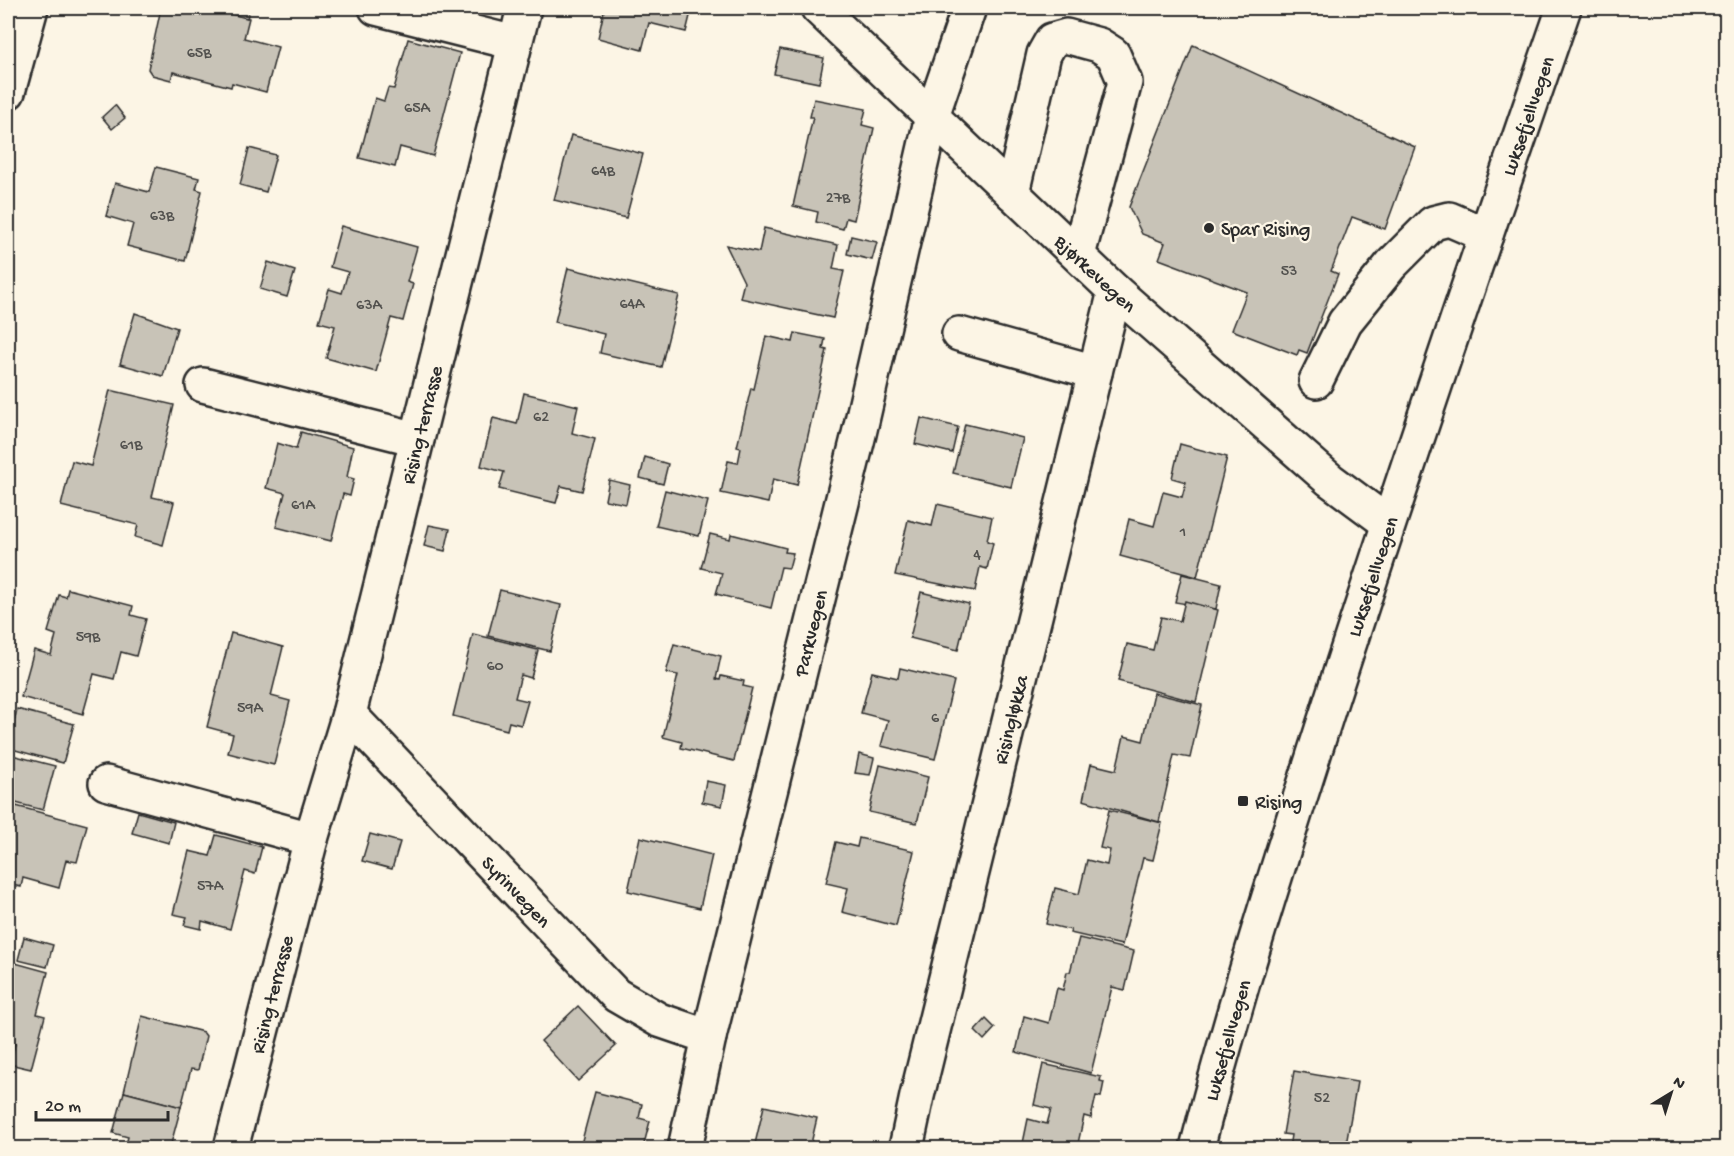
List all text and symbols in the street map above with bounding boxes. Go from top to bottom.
house number: 65B [187,45,212,64]
street label: Luksefjellvegen [1499,54,1562,179]
house number: 65A [404,100,432,119]
house number: 64B [591,163,616,182]
house number: 27B [826,190,851,209]
house number: 63B [150,208,175,227]
place label: Spar Rising [1221,220,1310,243]
marker: Spar Rising [1202,221,1216,235]
street label: Bjørkevegen [1048,231,1140,319]
house number: 53 [1281,263,1297,282]
house number: 64A [619,296,646,315]
house number: 63A [356,297,383,316]
street label: Rising terrasse [398,363,450,487]
house number: 62 [533,409,549,428]
house number: 61B [120,437,143,456]
house number: 61A [291,497,317,516]
street label: Luksefjellvegen [1345,514,1406,640]
house number: 1 [1179,524,1186,543]
house number: 4 [973,547,981,566]
street label: Parkvegen [791,588,835,680]
house number: 59B [76,629,101,648]
house number: 60 [486,658,504,677]
street label: Risingløkka [991,672,1035,767]
house number: 59A [237,700,264,719]
house number: 6 [931,710,940,729]
place label: Rising [1255,793,1302,816]
marker: Rising [1236,794,1250,808]
street label: Syrinvegen [475,853,554,934]
house number: 57A [197,878,225,897]
street label: Rising terrasse [248,933,301,1056]
street label: Luksefjellvegen [1202,977,1258,1104]
north arrow [1641,1063,1701,1123]
text: N [1668,1073,1688,1095]
scale bar [36,1084,168,1122]
house number: 52 [1314,1090,1330,1109]
text: 20 m [45,1097,81,1118]

